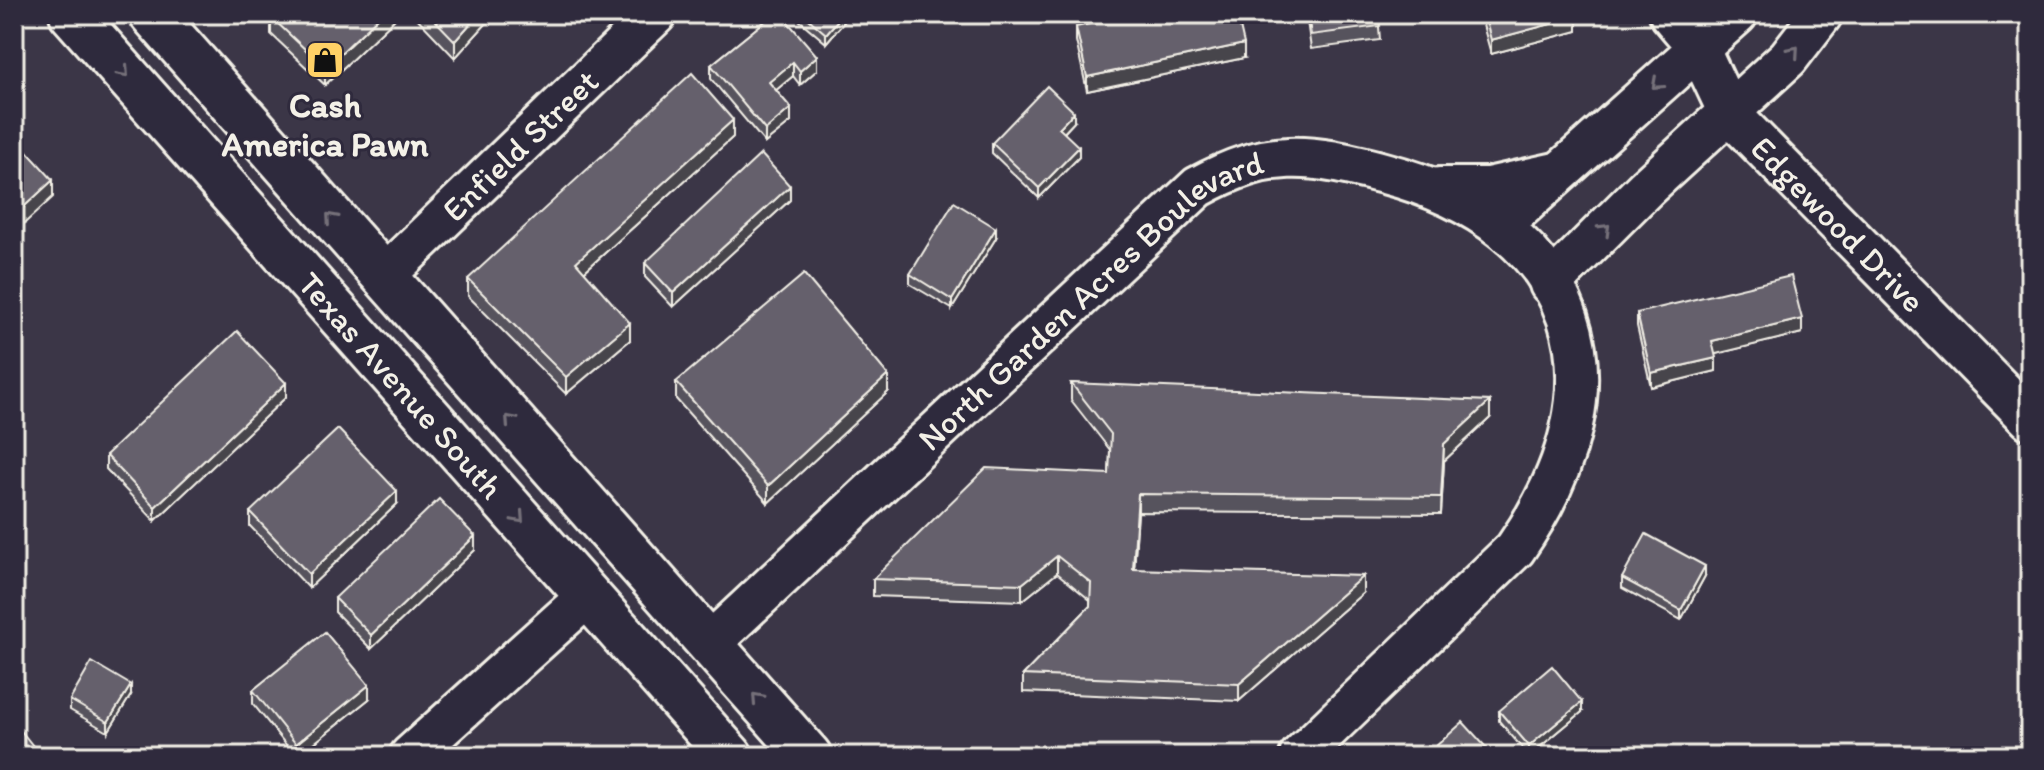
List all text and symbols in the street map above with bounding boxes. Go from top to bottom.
shop icon: Cash America Pawn [304,39,346,81]
one-way arrow [1784,45,1799,60]
street label: Enfield Street [433,61,607,230]
one-way arrow [114,63,128,78]
one-way arrow [1651,74,1666,88]
place label: Cash America Pawn [222,85,429,165]
street label: Edgewood Drive [1742,128,1934,321]
street label: North Garden Acres Boulevard [909,142,1268,459]
one-way arrow [326,212,341,227]
one-way arrow [1596,224,1610,238]
street label: Texas Avenue South [289,264,512,507]
one-way arrow [505,414,519,429]
one-way arrow [509,509,524,524]
one-way arrow [752,692,766,707]

